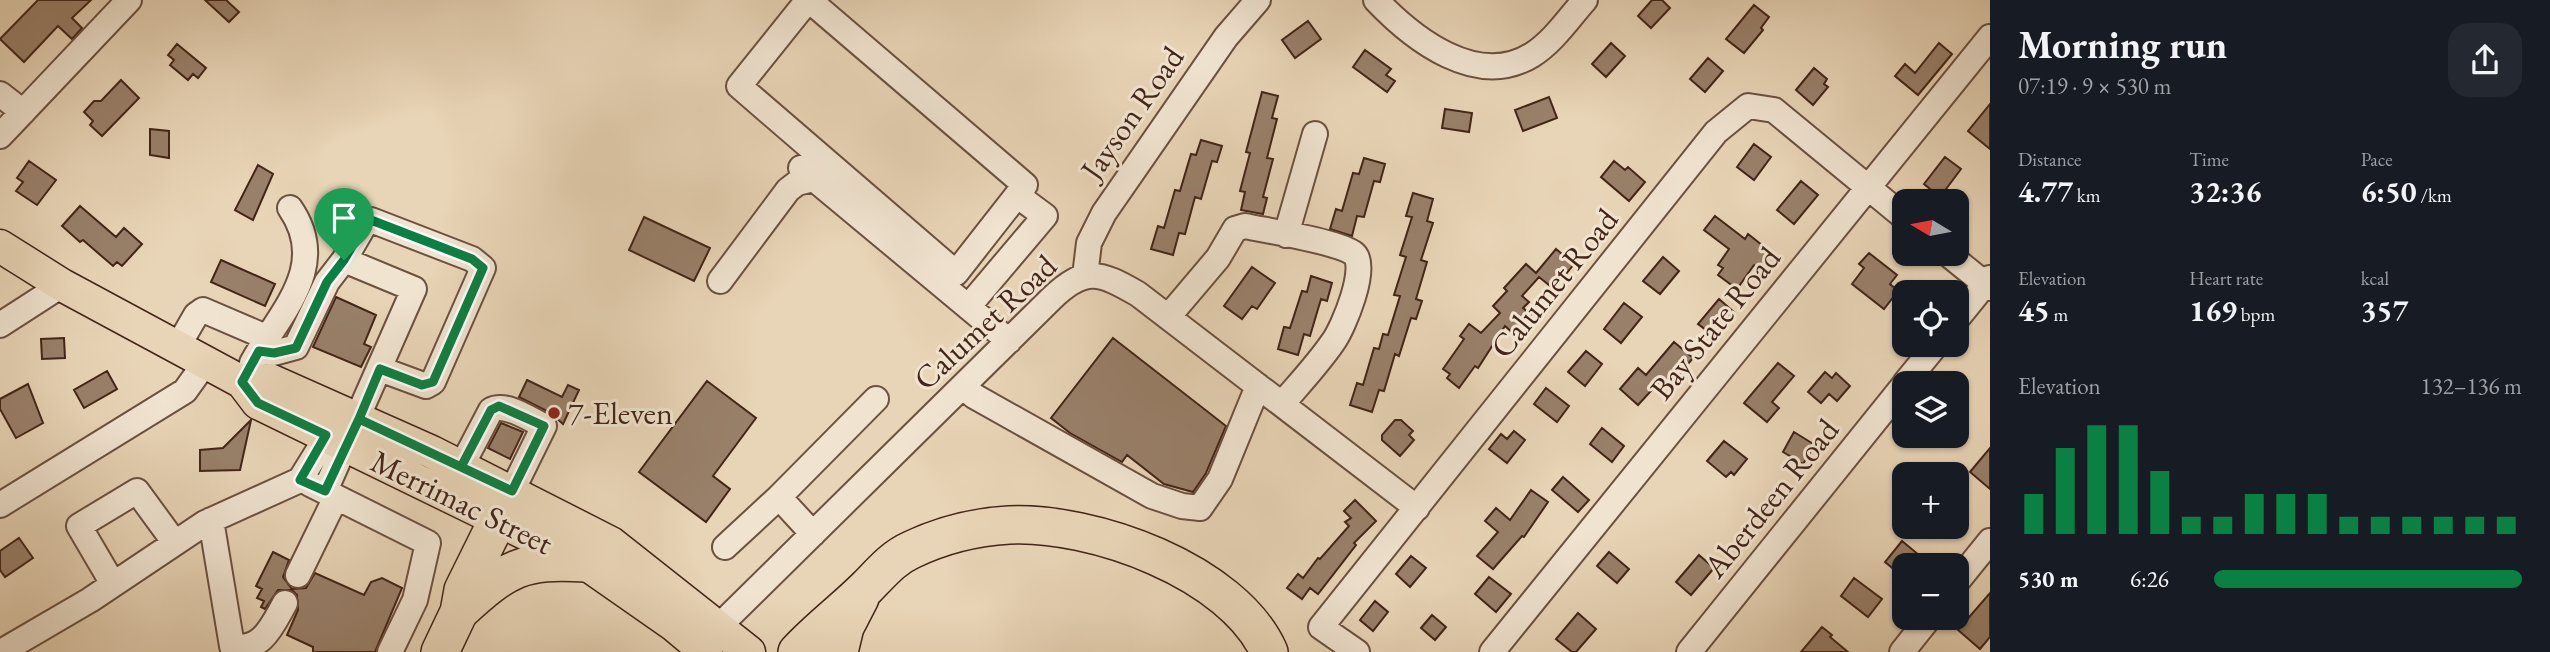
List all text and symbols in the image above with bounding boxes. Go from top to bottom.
text: Morning run [2018,20,2227,69]
button: share [2448,23,2522,97]
street label: Jayson Road [1069,37,1194,190]
text: 07:19 · 9 × 530 m [2018,71,2171,101]
text: Distance [2018,147,2081,172]
text: Time [2189,147,2229,172]
text: Pace [2361,147,2393,172]
text: 4.77 [2018,172,2073,211]
text: 32:36 [2189,172,2261,211]
text: 6:50 [2361,172,2417,211]
text: km [2073,183,2101,208]
text: /km [2417,183,2452,208]
pin [314,188,374,260]
north arrow [1892,189,1969,266]
map controls [1892,189,1969,630]
icon: arrive [325,199,363,237]
street label: Calumet Road [1481,199,1628,366]
street label: Bay State Road [1640,237,1790,408]
street label: Calumet Road [905,244,1066,399]
text: Elevation [2018,266,2086,291]
text: Heart rate [2189,266,2263,291]
text: kcal [2361,266,2389,291]
button: locate [1892,280,1969,357]
text: 45 [2018,291,2050,330]
text: 169 [2189,291,2237,330]
text: 357 [2361,291,2408,330]
text: m [2050,302,2068,327]
text: bpm [2237,302,2275,327]
button: layers [1892,371,1969,448]
text: Elevation [2018,371,2101,401]
text: 132–136 m [2421,371,2522,401]
place label: 7-Eleven [568,392,673,434]
marker: 7-Eleven [546,405,562,421]
street label: Aberdeen Road [1693,409,1849,587]
street label: Merrimac Street [364,440,560,564]
button: + [1892,462,1969,539]
button: − [1892,553,1969,630]
text: 530 m [2018,564,2079,594]
text: 6:26 [2130,564,2169,594]

